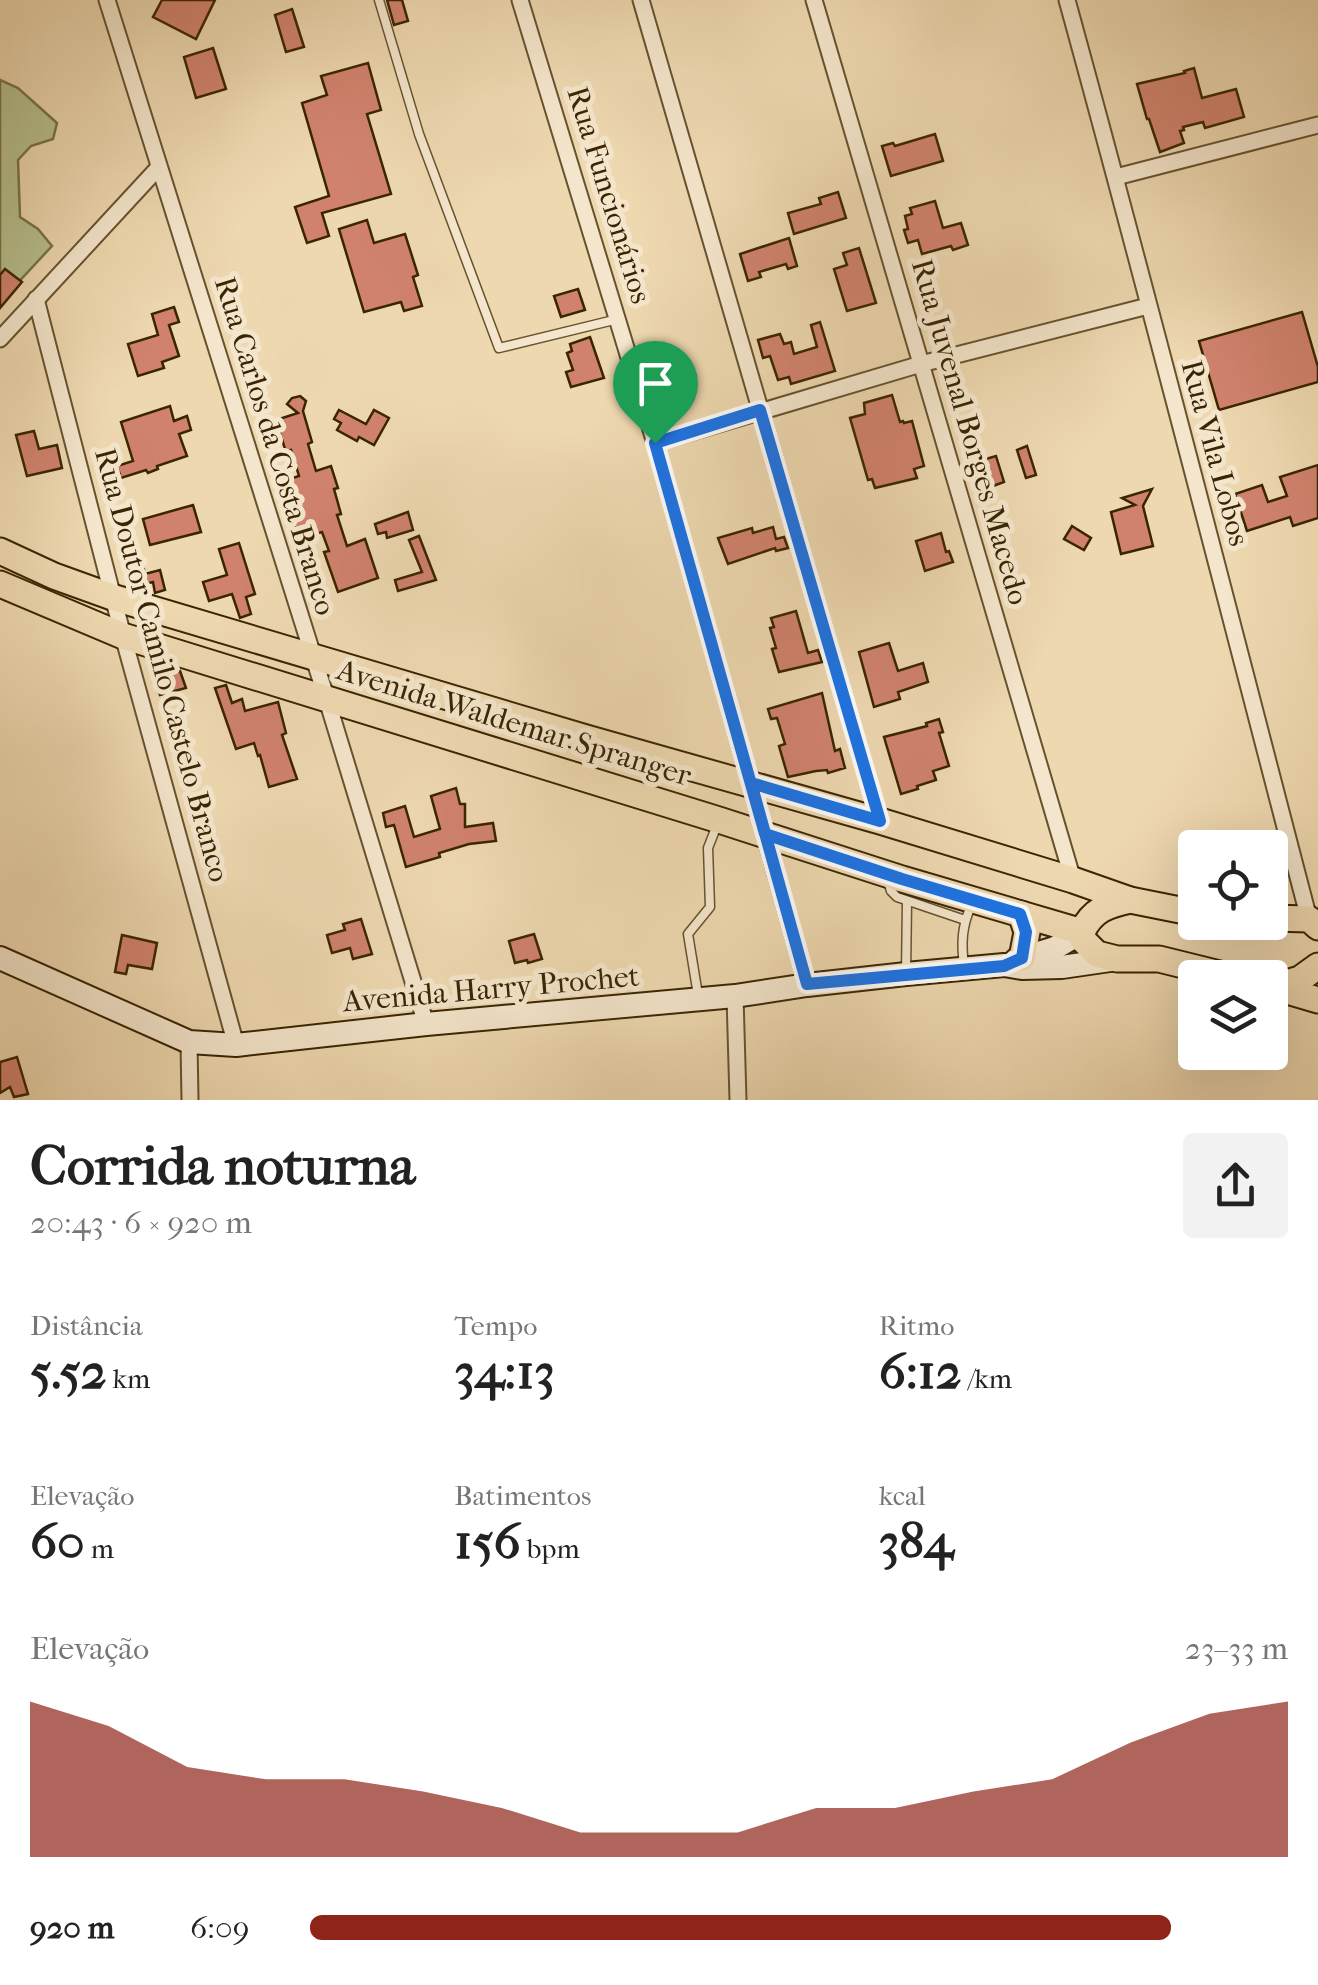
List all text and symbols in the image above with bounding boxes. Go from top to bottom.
street label: Rua Funcionários [559,82,659,308]
street label: Rua Juvenal Borges Macedo [904,255,1036,609]
street label: Rua Carlos da Costa Branco [207,273,343,619]
pin [613,341,698,444]
icon: arrive [628,356,683,411]
street label: Rua Vila Lobos [1173,356,1257,550]
street label: Rua Doutor Camilo Castelo Branco [87,444,237,886]
street label: Avenida Waldemar Spranger [332,652,696,794]
map controls [1178,830,1288,1070]
button: locate [1178,830,1288,940]
street label: Avenida Harry Prochet [340,959,641,1019]
button: layers [1178,960,1288,1070]
button: share [1183,1133,1288,1238]
text: Corrida noturna [30,1134,415,1198]
text: 20:43 · 6 × 920 m [30,1204,252,1241]
text: Distância [30,1309,143,1342]
text: Tempo [454,1309,537,1342]
text: Ritmo [879,1309,954,1342]
text: 5.52 [30,1342,107,1401]
text: 34:13 [454,1342,555,1401]
text: 6:12 [879,1342,961,1401]
text: km [107,1362,150,1395]
text: /km [961,1362,1012,1395]
text: Elevação [30,1479,134,1512]
text: Batimentos [454,1479,591,1512]
text: kcal [879,1479,926,1512]
text: 60 [30,1512,85,1571]
text: 156 [454,1512,521,1571]
text: 384 [879,1512,954,1571]
text: m [85,1532,114,1565]
text: bpm [521,1532,580,1565]
text: Elevação [30,1630,149,1667]
text: 23–33 m [1185,1630,1288,1667]
text: 920 m [30,1909,114,1946]
text: 6:09 [190,1909,250,1946]

